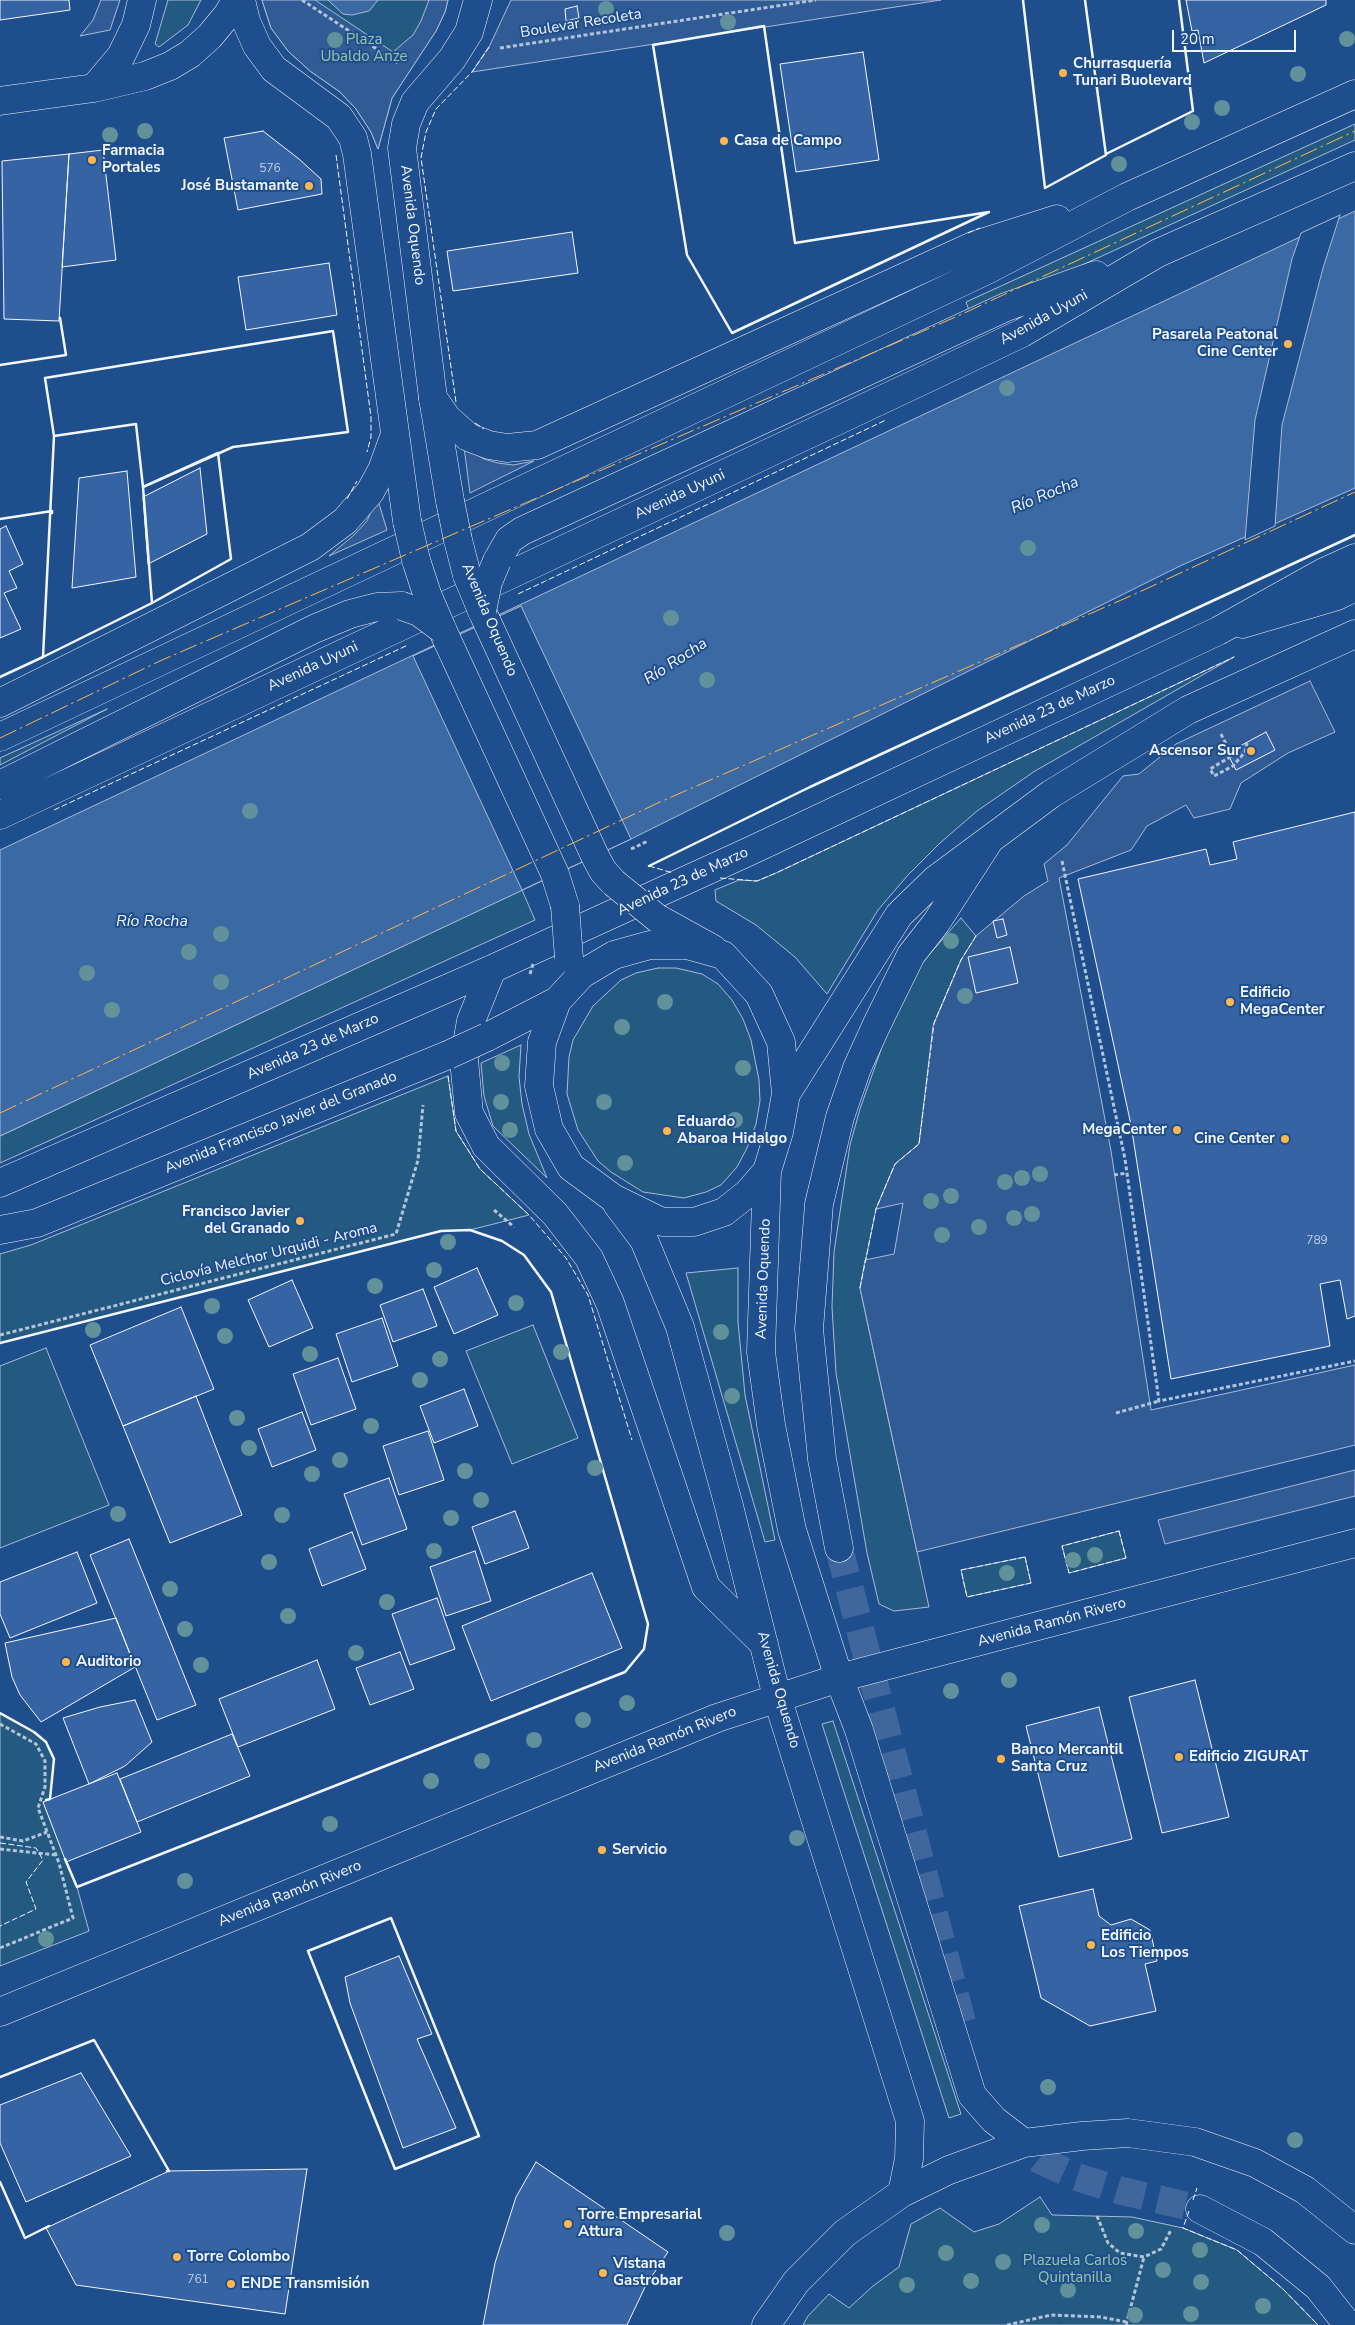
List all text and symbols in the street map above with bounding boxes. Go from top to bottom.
street label: Boulevar Recoleta [519,6,643,42]
scale bar [1175,20,1299,52]
text: 20 m [1180,29,1215,49]
park label: Plaza Ubaldo Anze [320,31,408,66]
place label: Churrasquería Tunari Buolevard [1073,55,1192,90]
marker: Churrasquería Tunari Buolevard [1057,67,1069,79]
place label: Casa de Campo [734,132,842,150]
marker: Casa de Campo [718,135,730,147]
place label: Farmacia Portales [102,142,165,177]
marker: Farmacia Portales [86,154,98,166]
house number: 576 [259,162,281,176]
street label: Avenida Oquendo [396,164,428,286]
place label: José Bustamante [181,177,299,195]
marker: José Bustamante [303,180,315,192]
street label: Avenida Uyuni [997,286,1091,350]
place label: Pasarela Peatonal Cine Center [1152,326,1278,361]
marker: Pasarela Peatonal Cine Center [1282,338,1294,350]
street label: Avenida Uyuni [632,466,728,524]
water label: Río Rocha [1008,473,1082,519]
street label: Avenida Oquendo [457,561,521,679]
water label: Río Rocha [641,634,711,690]
street label: Avenida Uyuni [265,638,361,696]
street label: Avenida 23 de Marzo [982,672,1118,748]
place label: Ascensor Sur [1149,742,1241,760]
marker: Ascensor Sur [1245,745,1257,757]
street label: Avenida 23 de Marzo [615,844,751,920]
water label: Río Rocha [116,912,188,932]
place label: Edificio MegaCenter [1240,984,1325,1019]
marker: Edificio MegaCenter [1224,996,1236,1008]
street label: Avenida 23 de Marzo [244,1010,382,1084]
street label: Avenida Francisco Javier del Granado [162,1068,400,1178]
place label: Eduardo Abaroa Hidalgo [677,1113,787,1148]
place label: MegaCenter [1082,1121,1167,1139]
marker: MegaCenter [1171,1124,1183,1136]
marker: Eduardo Abaroa Hidalgo [661,1125,673,1137]
place label: Cine Center [1194,1130,1275,1148]
marker: Cine Center [1279,1133,1291,1145]
place label: Francisco Javier del Granado [182,1203,290,1238]
marker: Francisco Javier del Granado [294,1215,306,1227]
street label: Avenida Oquendo [753,1218,775,1340]
street label: Ciclovía Melchor Urquidi - Aroma [159,1219,379,1291]
house number: 789 [1306,1234,1328,1248]
street label: Avenida Ramón Rivero [976,1595,1128,1651]
street label: Avenida Oquendo [753,1629,803,1751]
place label: Auditorio [76,1653,141,1671]
marker: Auditorio [60,1656,72,1668]
street label: Avenida Ramón Rivero [591,1703,739,1777]
place label: Banco Mercantil Santa Cruz [1011,1741,1123,1776]
place label: Edificio ZIGURAT [1189,1748,1308,1766]
marker: Edificio ZIGURAT [1173,1751,1185,1763]
marker: Banco Mercantil Santa Cruz [995,1753,1007,1765]
place label: Servicio [612,1841,667,1859]
marker: Servicio [596,1844,608,1856]
street label: Avenida Ramón Rivero [216,1857,364,1931]
place label: Edificio Los Tiempos [1101,1927,1189,1962]
marker: Edificio Los Tiempos [1085,1939,1097,1951]
place label: Torre Empresarial Attura [578,2206,702,2241]
marker: Torre Empresarial Attura [562,2218,574,2230]
place label: Torre Colombo [187,2248,290,2266]
marker: Torre Colombo [171,2251,183,2263]
park label: Plazuela Carlos Quintanilla [1023,2252,1127,2287]
place label: Vistana Gastrobar [613,2255,683,2290]
marker: Vistana Gastrobar [597,2267,609,2279]
house number: 761 [187,2273,209,2287]
place label: ENDE Transmisión [241,2275,369,2293]
marker: ENDE Transmisión [225,2278,237,2290]

